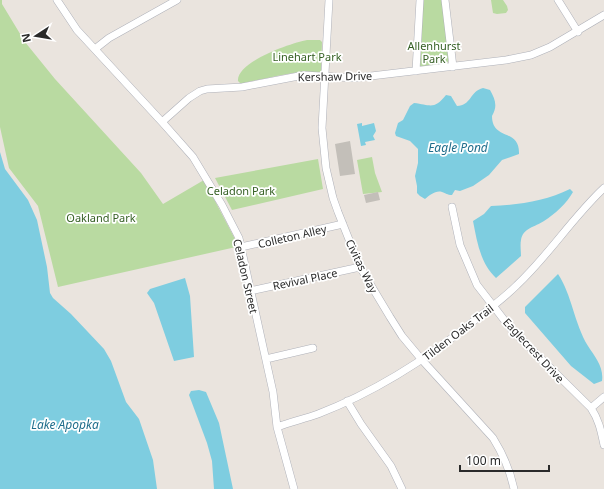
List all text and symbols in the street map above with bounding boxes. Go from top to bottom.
north arrow [16,16,56,56]
text: N [17,32,34,44]
park label: Allenhurst Park [407,38,461,66]
park label: Linehart Park [272,49,342,64]
street label: Kershaw Drive [298,68,372,84]
water label: Eagle Pond [428,139,489,156]
park label: Celadon Park [207,183,275,198]
park label: Oakland Park [66,210,136,225]
street label: Colleton Alley [256,221,328,251]
street label: Celadon Street [230,237,262,315]
street label: Civitas Way [342,237,382,296]
street label: Revival Place [271,265,339,293]
street label: Tilden Oaks Trail [420,300,496,364]
street label: Eaglecrest Drive [500,314,568,386]
water label: Lake Apopka [31,416,99,433]
scale bar [460,447,549,473]
text: 100 m [466,452,501,469]

